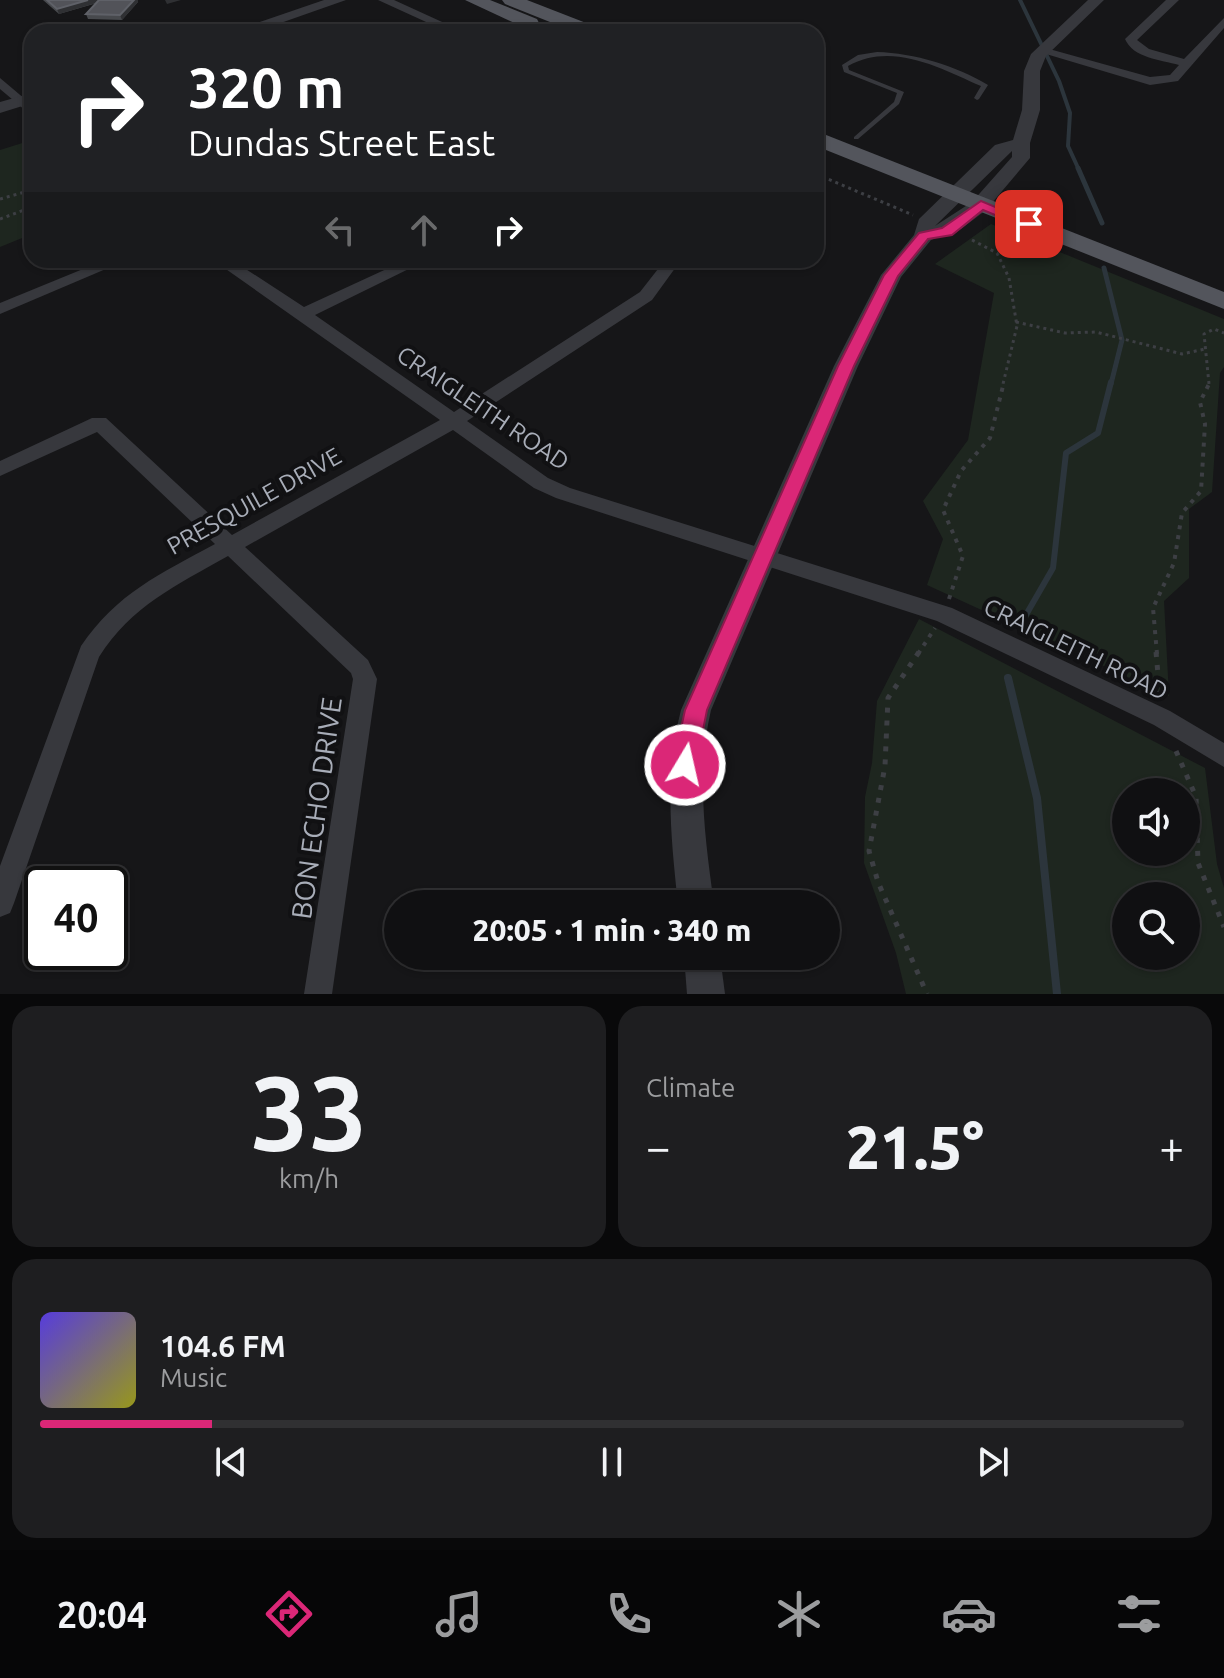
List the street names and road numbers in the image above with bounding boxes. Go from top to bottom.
street label: CRAIGLEITH ROAD [392,341,574,475]
street label: PRESQUILE DRIVE [162,442,346,560]
street label: CRAIGLEITH ROAD [980,593,1172,705]
street label: BON ECHO DRIVE [285,695,347,921]

